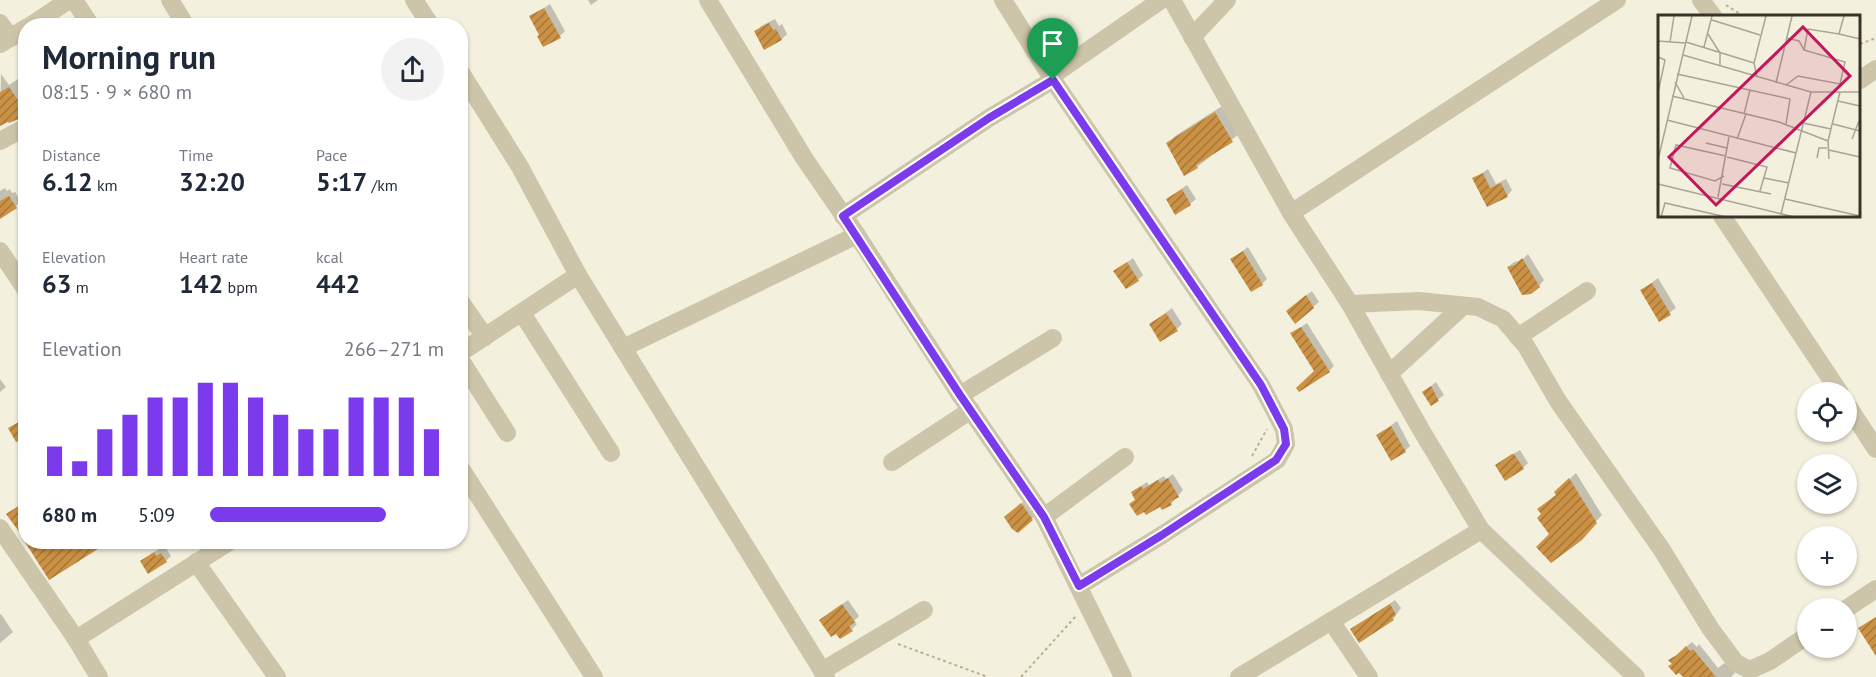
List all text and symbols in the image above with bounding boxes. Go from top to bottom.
inset map [1658,15,1861,218]
pin [1027,18,1078,80]
icon: arrive [1036,27,1069,60]
text: Morning run [42,35,216,78]
button: share [381,38,444,101]
text: 08:15 · 9 × 680 m [42,79,192,105]
text: Distance [42,145,101,165]
text: Time [179,145,213,165]
text: Pace [316,145,347,165]
text: 6.12 [42,165,93,198]
text: 32:20 [179,165,245,198]
text: 5:17 [316,165,367,198]
text: km [93,175,118,195]
text: /km [367,175,398,195]
text: Elevation [42,247,106,267]
text: Heart rate [179,247,248,267]
text: kcal [316,247,343,267]
text: 63 [42,267,71,300]
text: 142 [179,267,223,300]
text: 442 [316,267,360,300]
text: m [71,277,89,297]
text: bpm [223,277,258,297]
text: Elevation [42,336,122,362]
text: 266–271 m [344,336,444,362]
map controls [1797,382,1857,658]
button: locate [1797,382,1857,442]
button: layers [1797,454,1857,514]
text: 680 m [42,502,97,528]
text: 5:09 [138,502,175,528]
button: + [1797,526,1857,586]
button: − [1797,598,1857,658]

